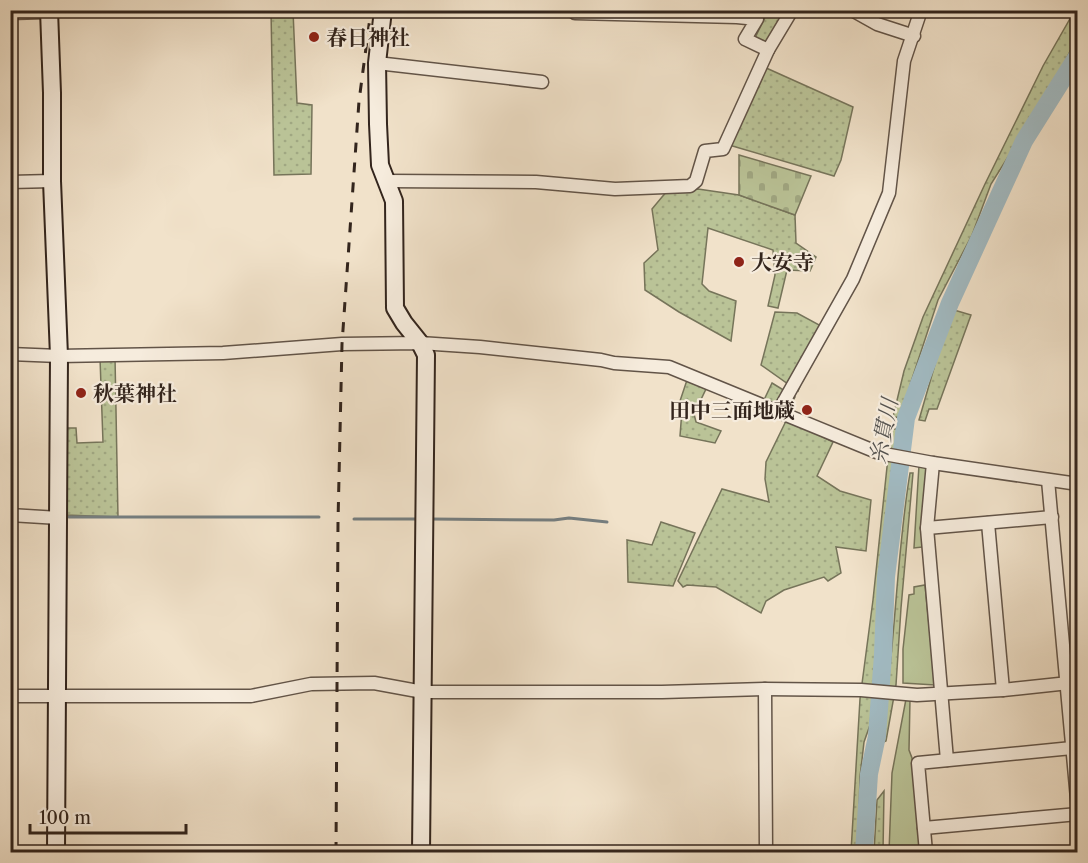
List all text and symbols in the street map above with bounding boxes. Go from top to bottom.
place label: 春日神社 [326,25,410,50]
marker: 春日神社 [307,30,321,44]
place label: 大安寺 [751,250,814,275]
marker: 大安寺 [732,255,746,269]
place label: 秋葉神社 [93,381,177,406]
marker: 秋葉神社 [74,386,88,400]
water label: 糸貫川 [864,394,904,466]
place label: 田中三面地蔵 [669,398,795,423]
marker: 田中三面地蔵 [800,403,814,417]
scale bar [30,797,186,835]
text: 100 m [39,807,91,829]

